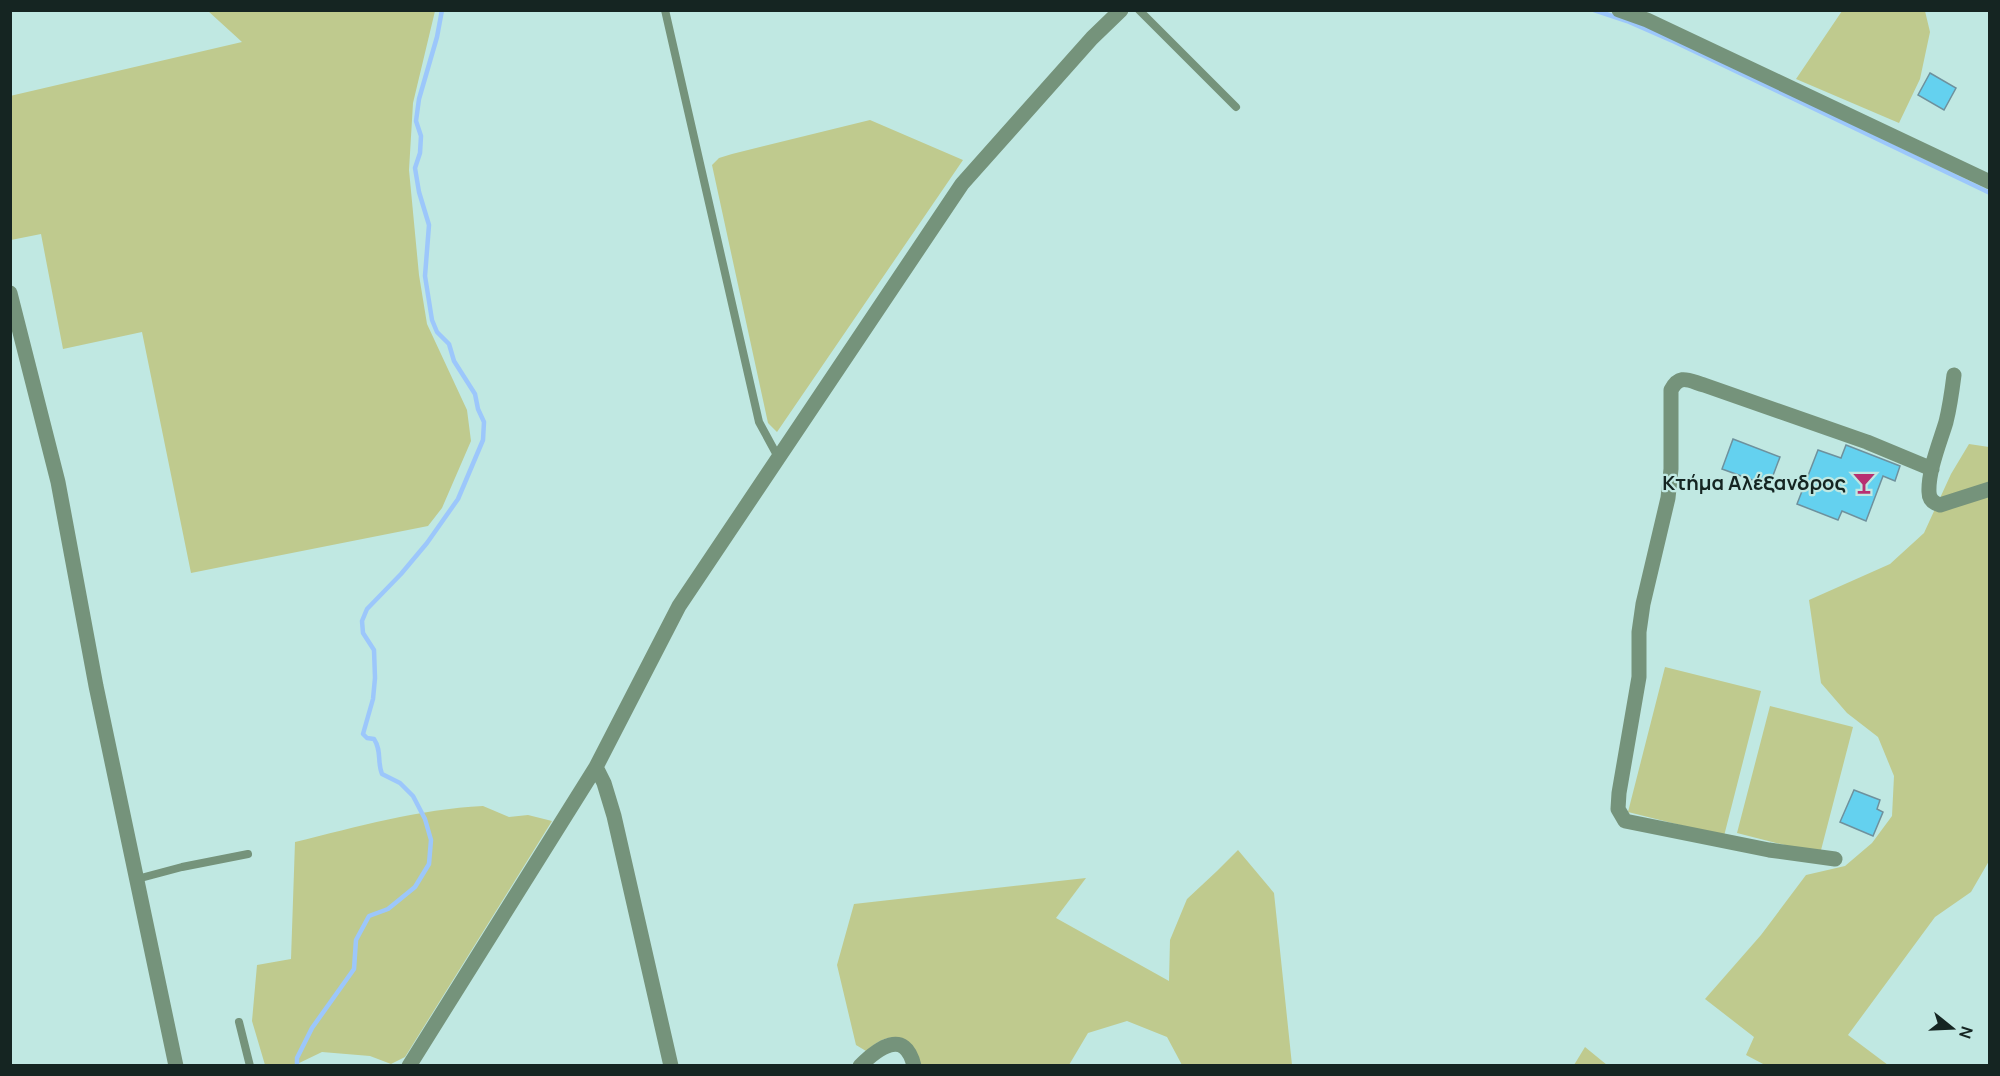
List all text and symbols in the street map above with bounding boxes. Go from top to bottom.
place label: Κτήμα Αλέξανδρος [1662,469,1846,496]
bar icon: Κτήμα Αλέξανδρος [1851,470,1877,496]
north arrow [1922,998,1982,1058]
text: N [1954,1024,1979,1042]

